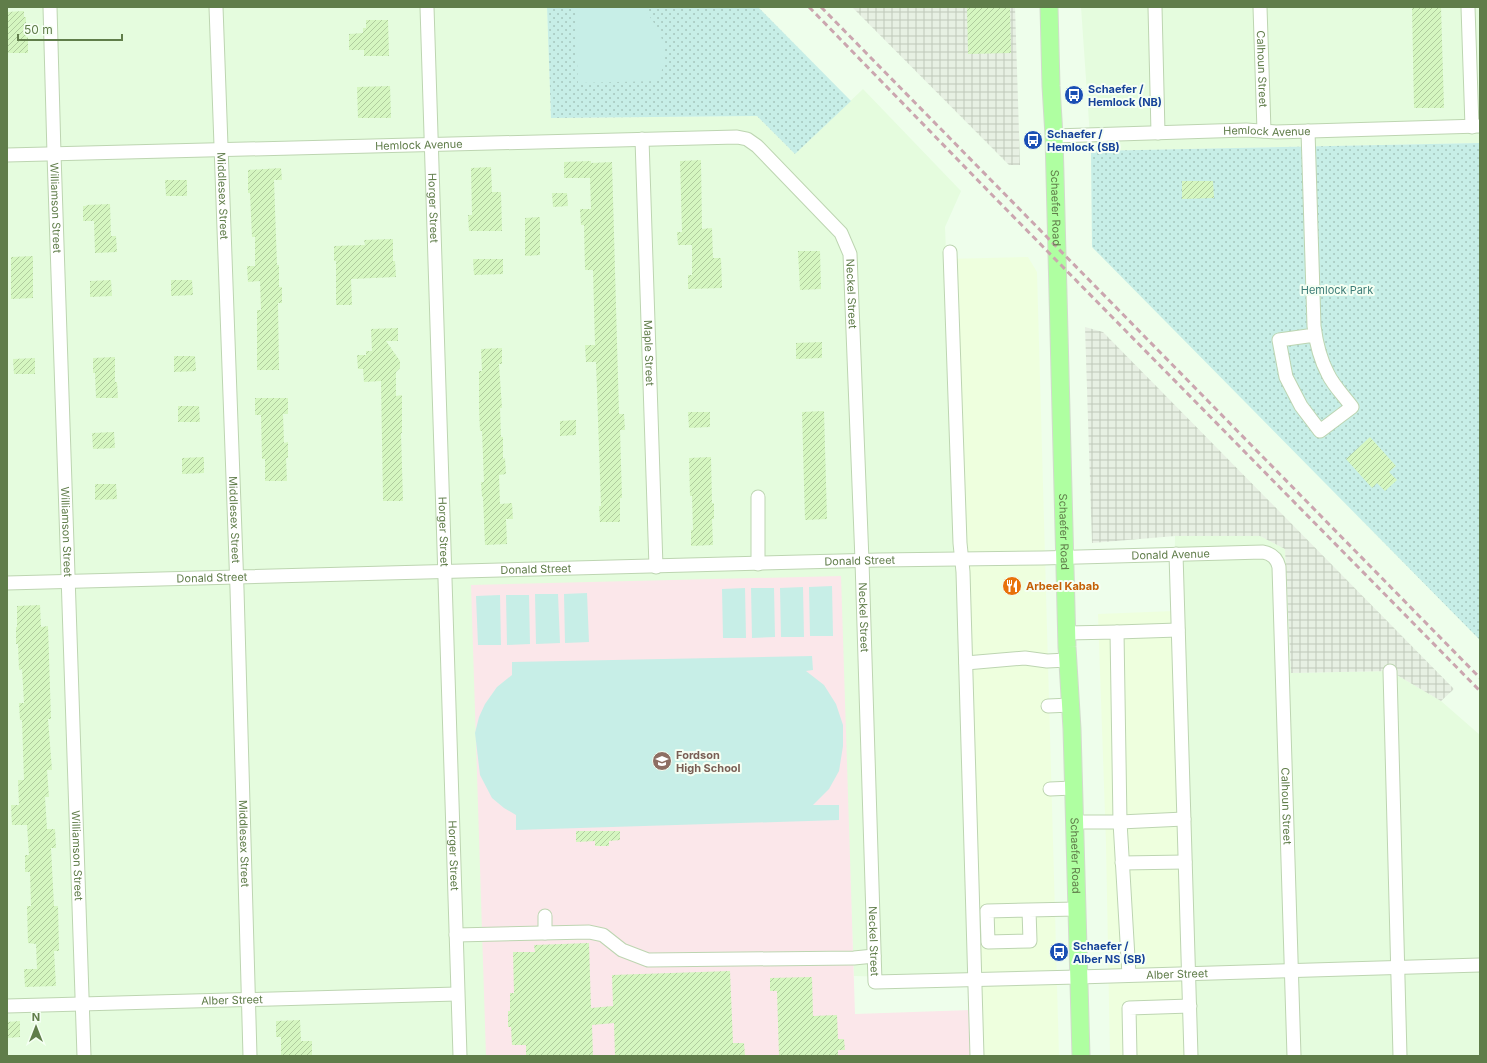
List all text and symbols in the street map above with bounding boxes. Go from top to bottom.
scale bar [18,16,122,42]
text: 50 m [24,22,53,37]
street label: Calhoun Street [1254,30,1270,108]
place label: Schaefer / Hemlock (NB) [1088,82,1162,109]
bus stop icon: Schaefer / Hemlock (NB) [1063,84,1085,106]
street label: Hemlock Avenue [1223,123,1311,139]
place label: Schaefer / Hemlock (SB) [1047,127,1120,154]
bus stop icon: Schaefer / Hemlock (SB) [1022,129,1044,151]
street label: Hemlock Avenue [375,137,463,153]
street label: Middlesex Street [214,152,231,240]
street label: Williamson Street [47,162,64,254]
street label: Schaefer Road [1048,169,1064,246]
street label: Horger Street [425,173,441,244]
street label: Neckel Street [843,258,860,329]
park label: Hemlock Park [1301,283,1373,297]
street label: Maple Street [641,320,657,387]
street label: Middlesex Street [226,476,243,564]
street label: Williamson Street [58,486,75,578]
street label: Schaefer Road [1056,493,1072,570]
street label: Horger Street [435,496,452,567]
street label: Donald Avenue [1131,546,1210,563]
street label: Donald Street [824,553,896,568]
street label: Donald Street [500,561,572,577]
street label: Donald Street [176,570,248,586]
restaurant icon: Arbeel Kabab [1001,575,1023,597]
place label: Arbeel Kabab [1026,579,1099,593]
street label: Neckel Street [856,582,872,653]
place label: Fordson High School [676,748,741,775]
school or university icon: Fordson High School [651,750,673,772]
street label: Calhoun Street [1278,767,1295,845]
street label: Middlesex Street [236,800,252,888]
street label: Williamson Street [69,810,86,901]
street label: Schaefer Road [1067,817,1084,894]
street label: Horger Street [446,820,462,891]
street label: Neckel Street [866,906,882,977]
place label: Schaefer / Alber NS (SB) [1073,939,1146,966]
bus stop icon: Schaefer / Alber NS (SB) [1048,941,1070,963]
street label: Alber Street [1146,966,1209,982]
street label: Alber Street [201,992,263,1008]
north arrow [16,1007,56,1047]
text: N [32,1010,40,1024]

